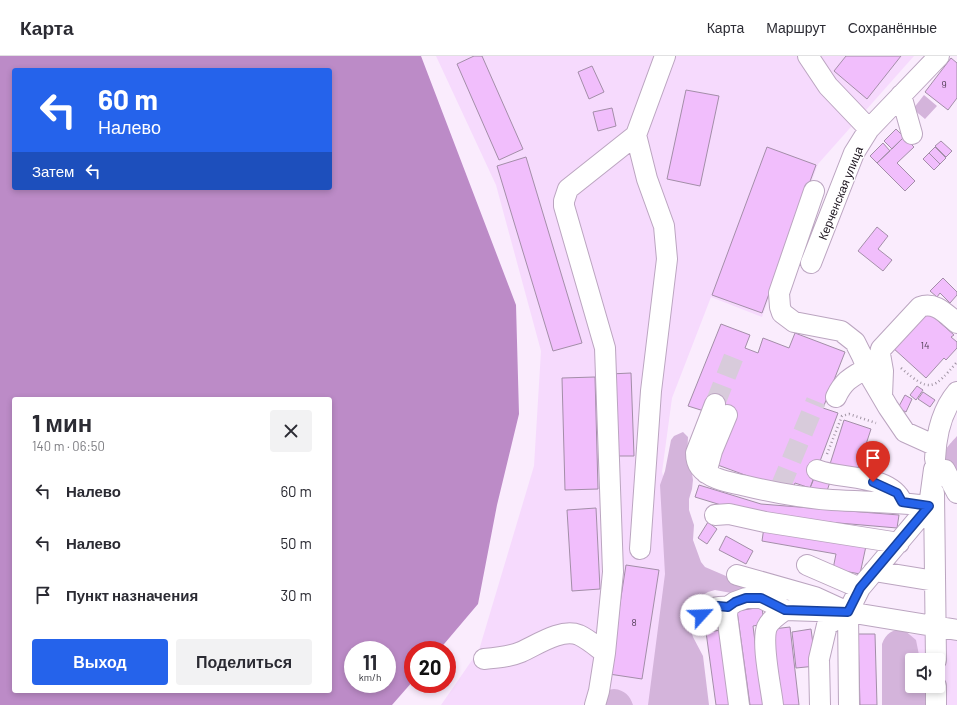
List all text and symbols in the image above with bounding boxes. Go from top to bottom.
text: Карта [20,16,74,39]
text: Карта [707,19,744,36]
text: Маршрут [766,19,826,36]
text: Сохранённые [848,19,937,36]
house number: 9 [941,78,947,90]
text: 60 m [98,82,158,116]
icon: left [32,84,84,136]
text: Налево [98,116,161,138]
street label: Керченская улица [815,144,866,242]
icon: left [82,160,104,182]
text: Затем [32,162,74,180]
house number: 14 [920,339,930,351]
text: 1 мин [32,408,92,437]
button: close [270,410,312,452]
text: 140 m · 06:50 [32,438,105,454]
pin [856,441,890,482]
icon: arrive [862,447,884,469]
icon: left [32,480,54,502]
text: Налево [66,482,121,500]
text: 60 m [280,482,312,500]
icon: left [32,532,54,554]
text: Налево [66,534,121,552]
text: 50 m [280,534,312,552]
icon: arrive [32,584,54,606]
text: Пункт назначения [66,586,198,604]
text: 30 m [280,586,312,604]
position arrow [680,594,722,636]
house number: 8 [631,616,637,628]
button: Выход [32,639,168,685]
button: Поделиться [176,639,312,685]
speed limit sign: 20 [404,641,456,693]
text: 11 [363,650,377,674]
map controls [905,653,945,693]
button: sound [905,653,945,693]
text: km/h [359,671,381,683]

